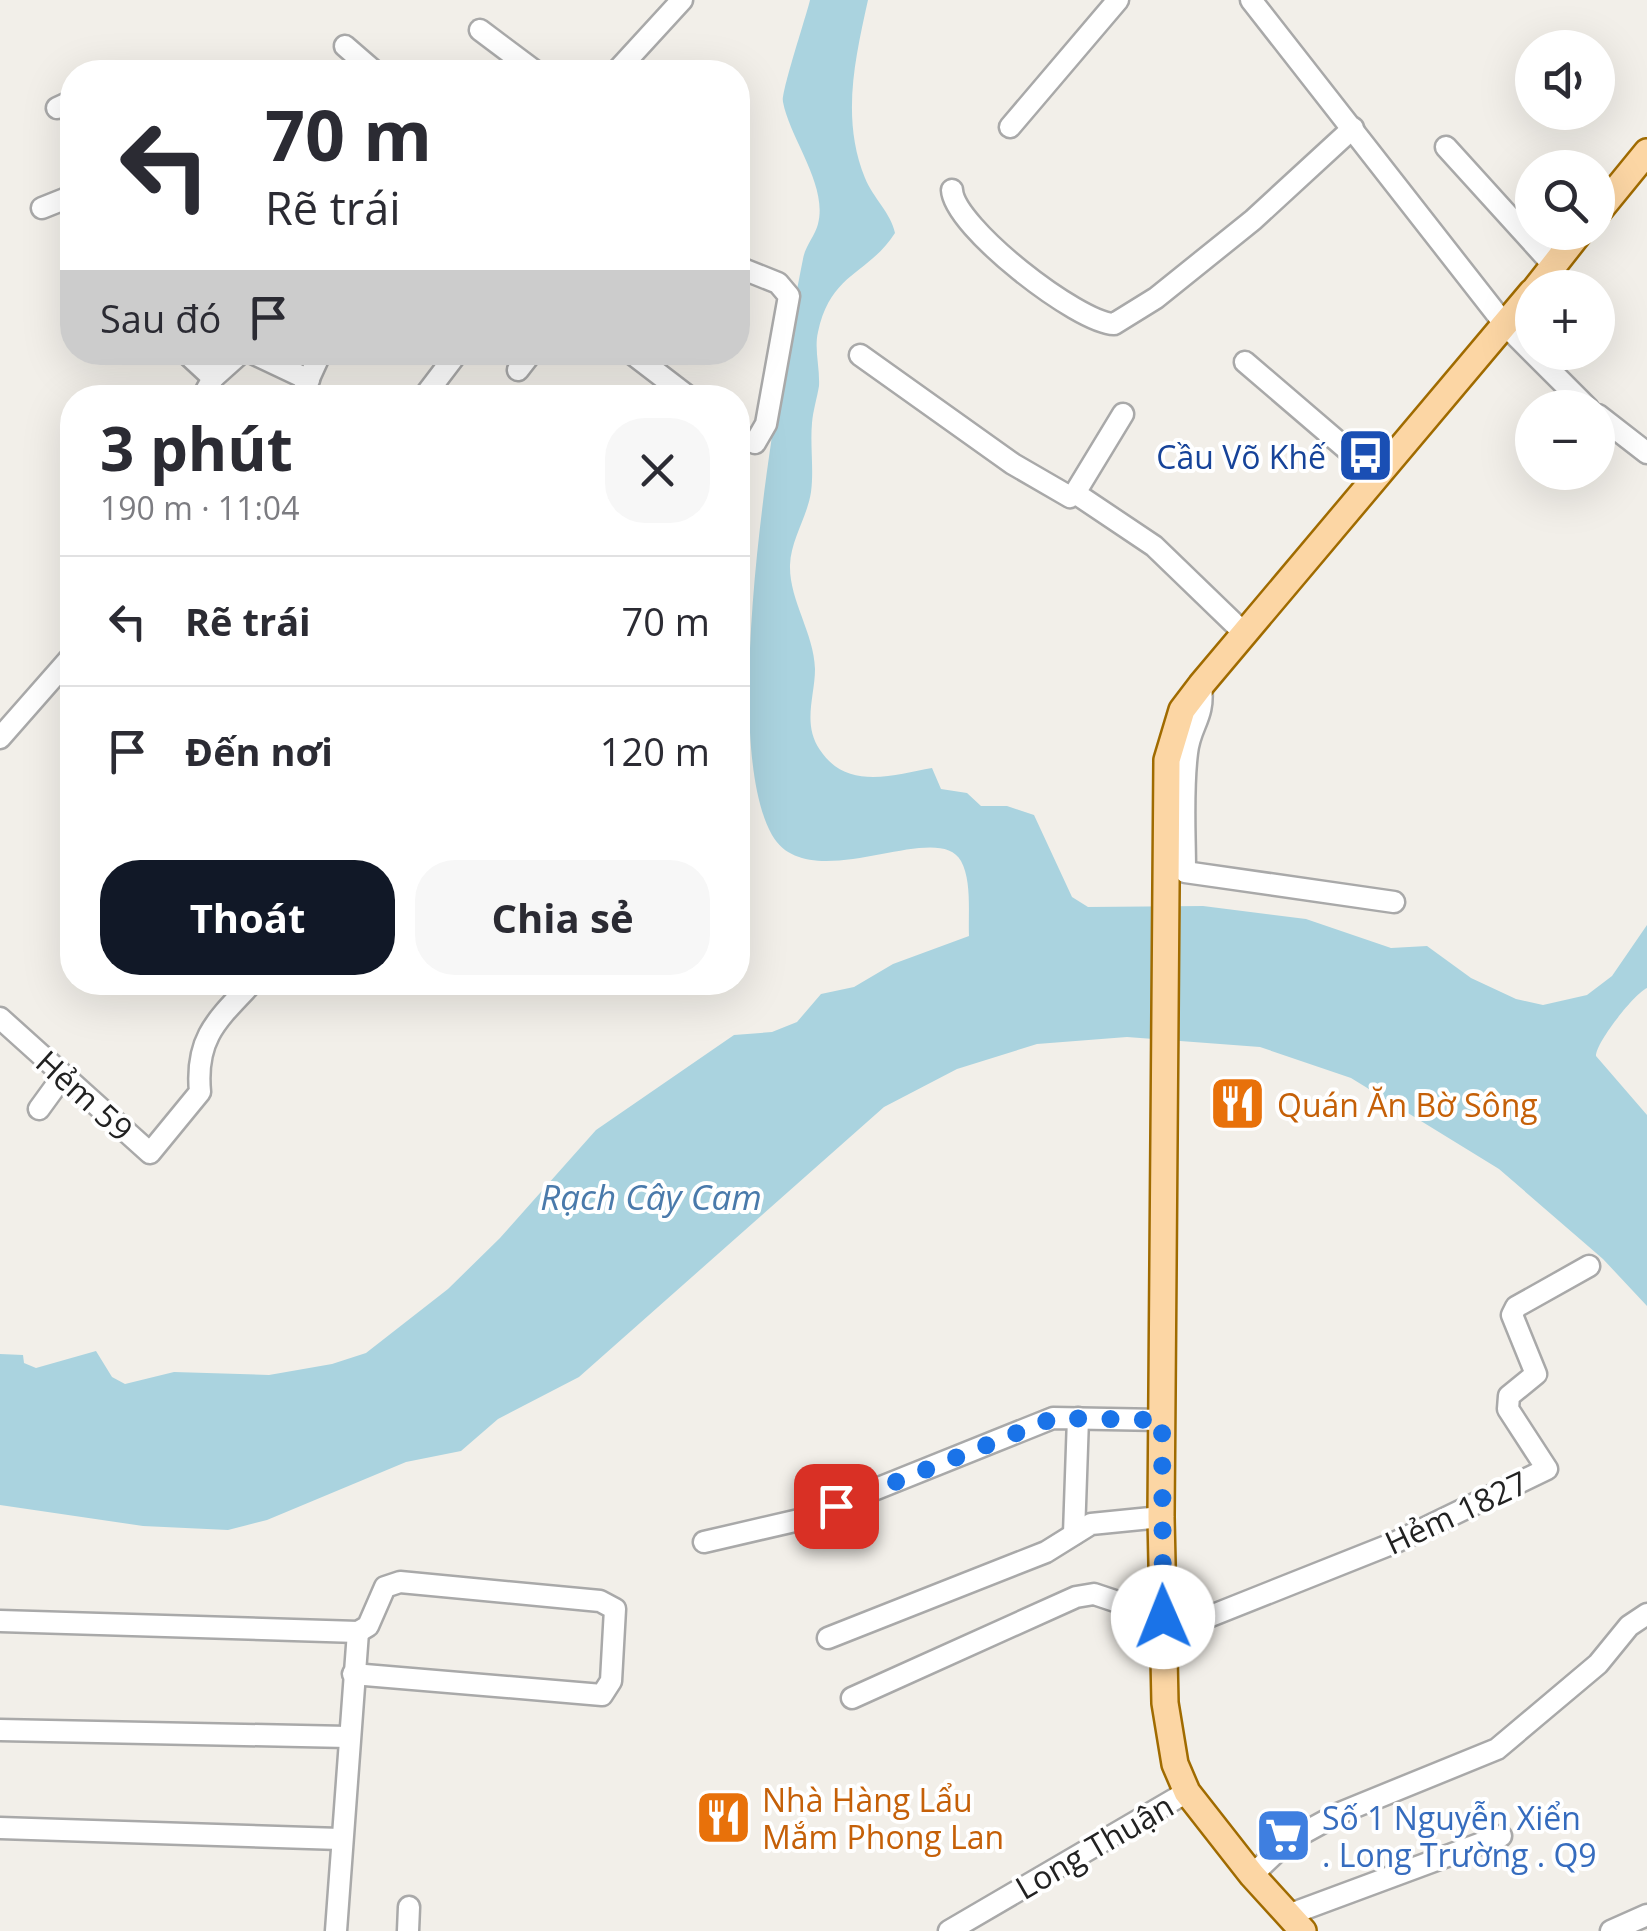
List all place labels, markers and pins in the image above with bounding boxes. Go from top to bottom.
bus stop icon: Cầu Võ Khế [1335,426,1395,486]
place label: Cầu Võ Khế [1156,435,1326,478]
restaurant icon: Quán Ăn Bờ Sông [1208,1074,1268,1134]
place label: Quán Ăn Bờ Sông [1277,1083,1538,1126]
pin [794,1464,879,1549]
place label: Nhà Hàng Lẩu Mắm Phong Lan [762,1778,1004,1858]
restaurant icon: Nhà Hàng Lẩu Mắm Phong Lan [693,1787,753,1847]
place label: Số 1 Nguyễn Xiển . Long Trường . Q9 [1322,1796,1597,1876]
supermarket icon: Số 1 Nguyễn Xiển . Long Trường . Q9 [1253,1805,1313,1865]

